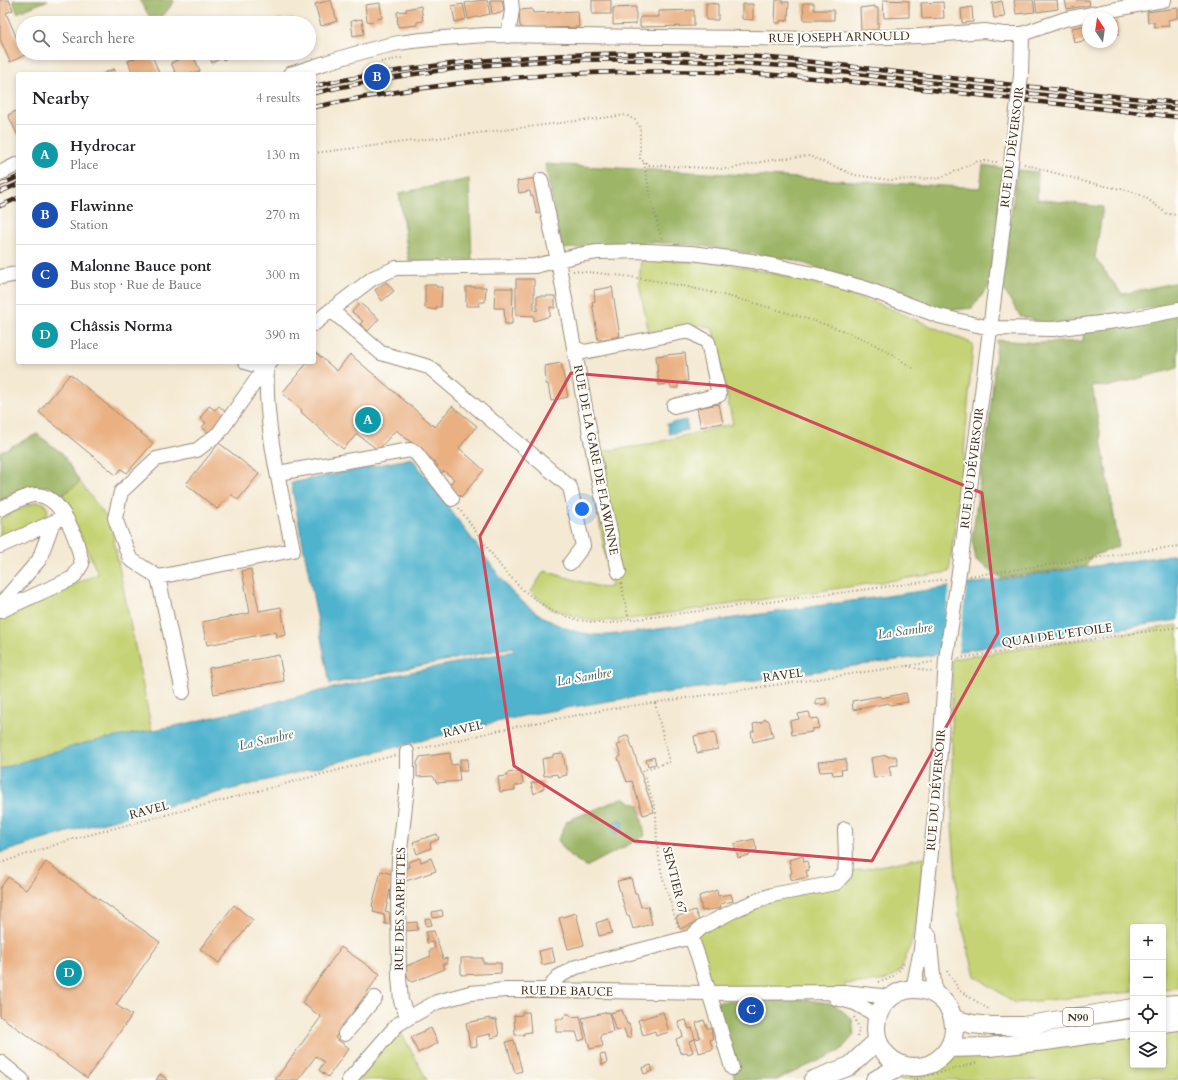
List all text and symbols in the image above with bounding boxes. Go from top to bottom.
north arrow [1082,12,1118,48]
search box [16,16,316,60]
icon: search [30,27,52,49]
text: Search here [62,28,135,48]
street label: RUE JOSEPH ARNOULD [768,28,910,46]
pin: B [364,62,390,92]
street label: RUE DU DÉVERSOIR [996,85,1027,209]
text: Nearby [32,87,89,110]
text: 4 results [256,89,300,107]
text: Hydrocar [70,136,136,156]
text: A [40,146,50,164]
text: 130 m [266,146,300,164]
text: Place [70,156,98,174]
text: Flawinne [70,196,134,216]
text: B [40,206,50,224]
text: 270 m [266,206,300,224]
text: Station [70,216,108,234]
text: Malonne Bauce pont [70,256,211,276]
text: C [40,266,50,284]
text: 300 m [266,266,300,284]
text: Bus stop · Rue de Bauce [70,276,202,294]
text: Châssis Norma [70,316,173,336]
text: D [39,326,51,344]
text: 390 m [266,326,300,344]
text: Place [70,336,98,354]
street label: RUE DE LA GARE DE FLAWINNE [570,364,622,556]
pin: A [355,405,381,435]
street label: RUE DU DÉVERSOIR [956,406,987,530]
your location [572,499,592,519]
water label: La Sambre [876,618,935,644]
street label: QUAI DE L'ETOILE [1001,619,1113,651]
water label: La Sambre [555,663,614,691]
street label: RAVEL [762,664,805,686]
street label: RAVEL [442,717,485,741]
water label: La Sambre [237,725,296,755]
street label: RUE DU DÉVERSOIR [922,728,949,851]
street label: RAVEL [127,797,171,823]
street label: SENTIER 67 [659,845,691,915]
street label: RUE DES SARPETTES [391,847,409,971]
map controls [1130,924,1166,1068]
button: + [1130,924,1166,960]
pin: D [56,958,82,988]
button: − [1130,960,1166,996]
street label: RUE DE BAUCE [521,982,613,1000]
pin: C [738,995,764,1025]
button: locate [1130,996,1166,1032]
road number: N90 [1063,1008,1093,1026]
button: layers [1130,1032,1166,1068]

